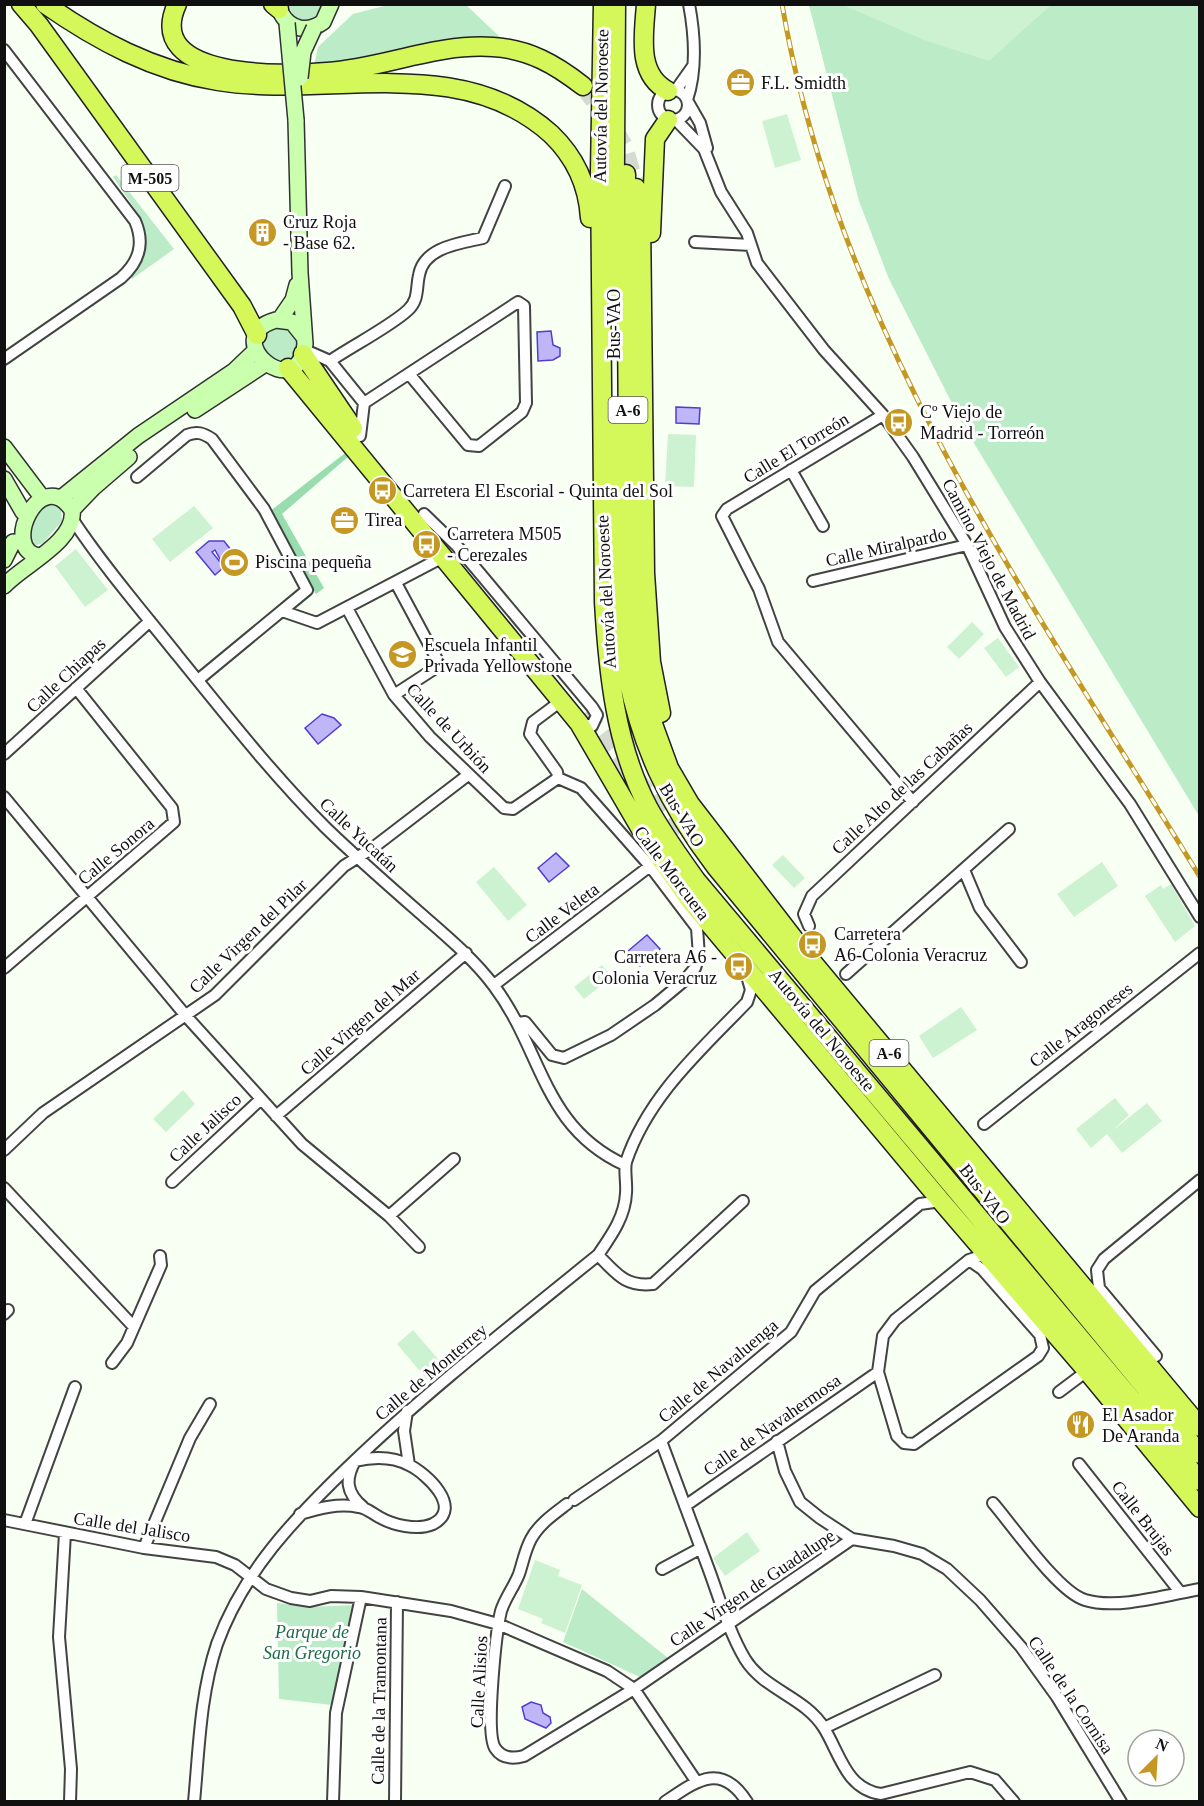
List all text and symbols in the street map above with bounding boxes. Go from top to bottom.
street label: Autovía del Noroeste [590,29,612,183]
office icon: F.L. Smidth [724,67,756,99]
place label: F.L. Smidth [761,73,846,93]
road number: M-505 [122,165,178,191]
place label: Cruz Roja - Base 62. [283,212,357,253]
building icon: Cruz Roja - Base 62. [246,216,278,248]
street label: Bus-VAO [604,289,624,359]
road number: A-6 [608,397,648,423]
place label: Cº Viejo de Madrid - Torreón [920,402,1044,443]
bus stop icon: Cº Viejo de Madrid - Torreón [883,406,915,438]
street label: Calle El Torreón [740,409,852,487]
bus stop icon: Carretera El Escorial - Quinta del Sol [366,475,398,507]
street label: Camino Viejo de Madrid [938,475,1040,643]
place label: Carretera El Escorial - Quinta del Sol [403,481,673,501]
office icon: Tirea [328,504,360,536]
place label: Tirea [365,510,402,530]
street label: Autovía del Noroeste [592,515,620,669]
street label: Calle Miralpardo [824,523,948,571]
place label: Carretera M505 - Cerezales [447,524,561,565]
bus stop icon: Carretera M505 - Cerezales [410,528,442,560]
sports icon: Piscina pequeña [218,546,250,578]
place label: Piscina pequeña [255,552,371,572]
street label: Calle Chiapas [22,633,110,717]
place label: Escuela Infantil Privada Yellowstone [424,635,572,676]
school or university icon: Escuela Infantil Privada Yellowstone [387,639,419,671]
street label: Calle de Urbión [402,679,496,777]
street label: Calle Alto de las Cabañas [828,718,976,858]
street label: Bus-VAO [655,780,709,850]
street label: Calle Yucatán [316,794,402,876]
street label: Calle Sonora [74,813,158,889]
street label: Calle Morcuera [630,822,714,924]
street label: Calle Virgen del Pilar [185,875,311,997]
street label: Calle Veleta [521,879,603,947]
place label: Carretera A6-Colonia Veracruz [834,924,987,965]
bus stop icon: Carretera A6-Colonia Veracruz [797,928,829,960]
place label: Carretera A6 - Colonia Veracruz [592,947,717,988]
bus stop icon: Carretera A6 - Colonia Veracruz [722,951,754,983]
street label: Calle Virgen del Mar [296,965,424,1079]
street label: Autovía del Noroeste [765,965,879,1095]
street label: Calle Aragoneses [1025,978,1137,1072]
road number: A-6 [870,1040,908,1066]
street label: Calle Jalisco [165,1089,245,1167]
street label: Bus-VAO [955,1160,1015,1228]
street label: Calle de Navaluenga [654,1315,782,1427]
street label: Calle de Monterrey [371,1319,491,1425]
street label: Calle de Navahermosa [700,1370,844,1480]
place label: El Asador De Aranda [1102,1405,1179,1446]
restaurant icon: El Asador De Aranda [1065,1409,1097,1441]
street label: Calle Brujas [1108,1477,1178,1559]
street label: Calle del Jalisco [72,1508,192,1546]
street label: Calle Virgen de Guadalupe [666,1525,838,1651]
street label: Calle de la Tramontana [368,1617,390,1785]
park label: Parque de San Gregorio [263,1622,361,1663]
street label: Calle de la Cornisa [1024,1632,1118,1758]
street label: Calle Alisios [467,1635,491,1729]
north arrow [1126,1728,1186,1788]
text: N [1153,1735,1171,1755]

